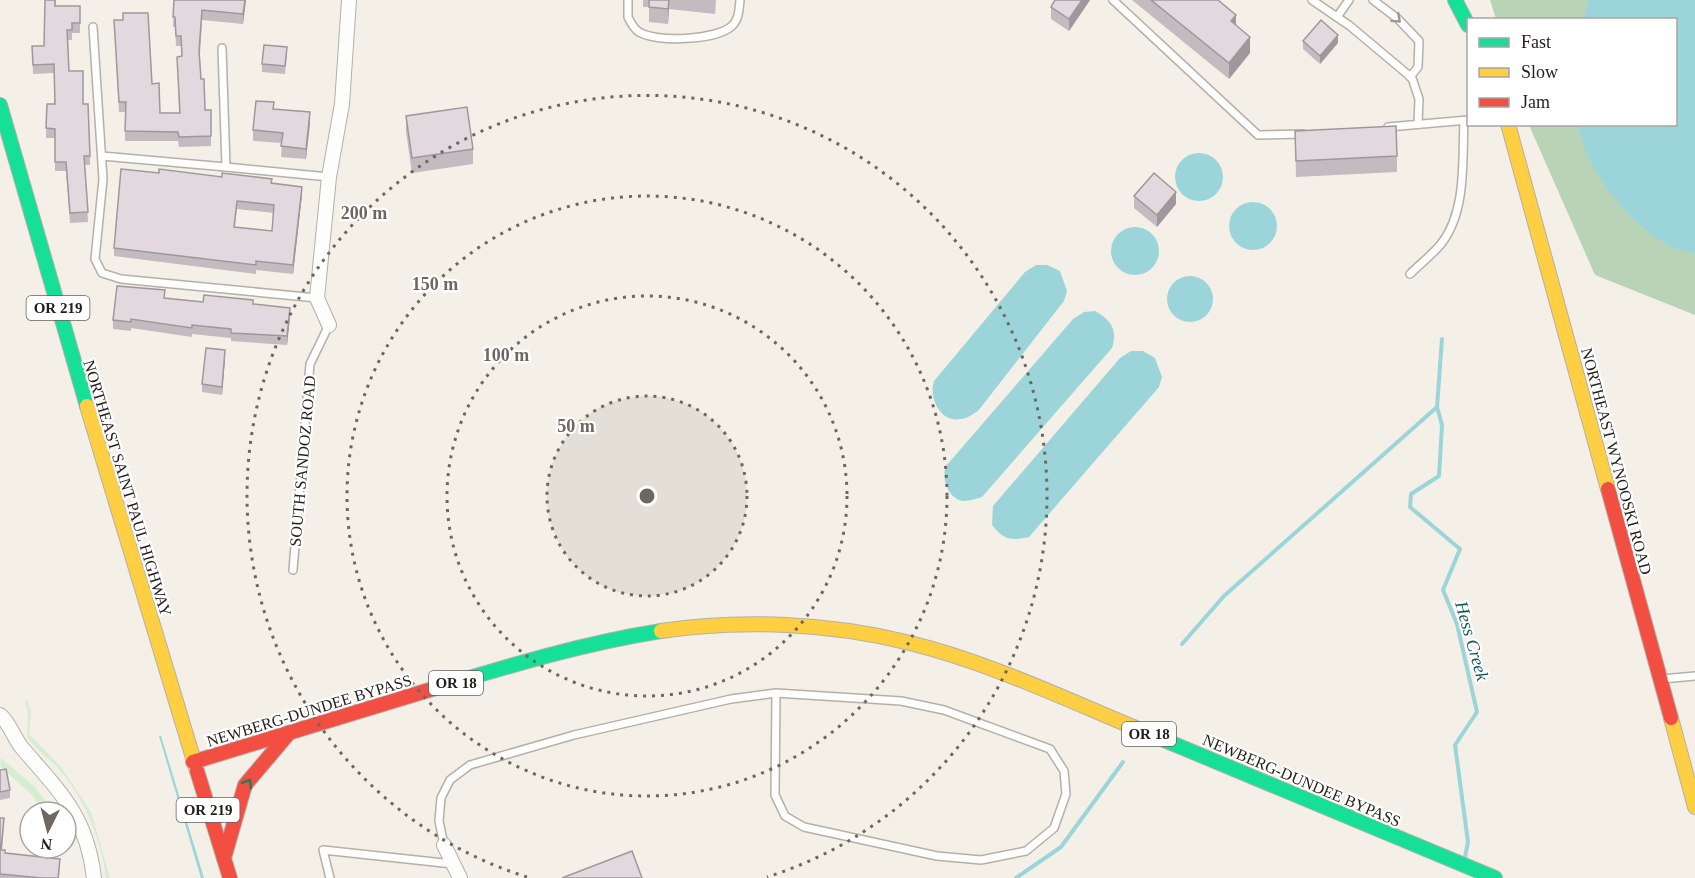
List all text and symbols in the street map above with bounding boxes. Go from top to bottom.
one-way arrow [1390,12,1401,23]
legend [1467,18,1677,126]
text: Fast [1521,32,1551,52]
text: Slow [1521,62,1558,82]
text: Jam [1521,92,1550,112]
text: 200 m [341,203,387,223]
text: 150 m [412,274,458,294]
road number: OR 219 [26,296,90,320]
text: 100 m [483,345,529,365]
street label: NORTHEAST WYNOOSKI ROAD [1578,346,1655,576]
street label: NORTHEAST SAINT PAUL HIGHWAY [80,358,175,619]
street label: SOUTH SANDOZ ROAD [287,375,318,547]
text: 50 m [557,416,595,436]
centre of rings [637,486,657,506]
water label: Hess Creek [1451,598,1493,684]
street label: NEWBERG-DUNDEE BYPASS [205,671,414,750]
road number: OR 18 [429,671,483,695]
road number: OR 18 [1122,722,1176,746]
street label: NEWBERG-DUNDEE BYPASS [1200,731,1403,830]
one-way arrow [240,779,252,789]
road number: OR 219 [176,798,240,822]
north arrow [18,800,78,860]
text: N [39,835,53,853]

